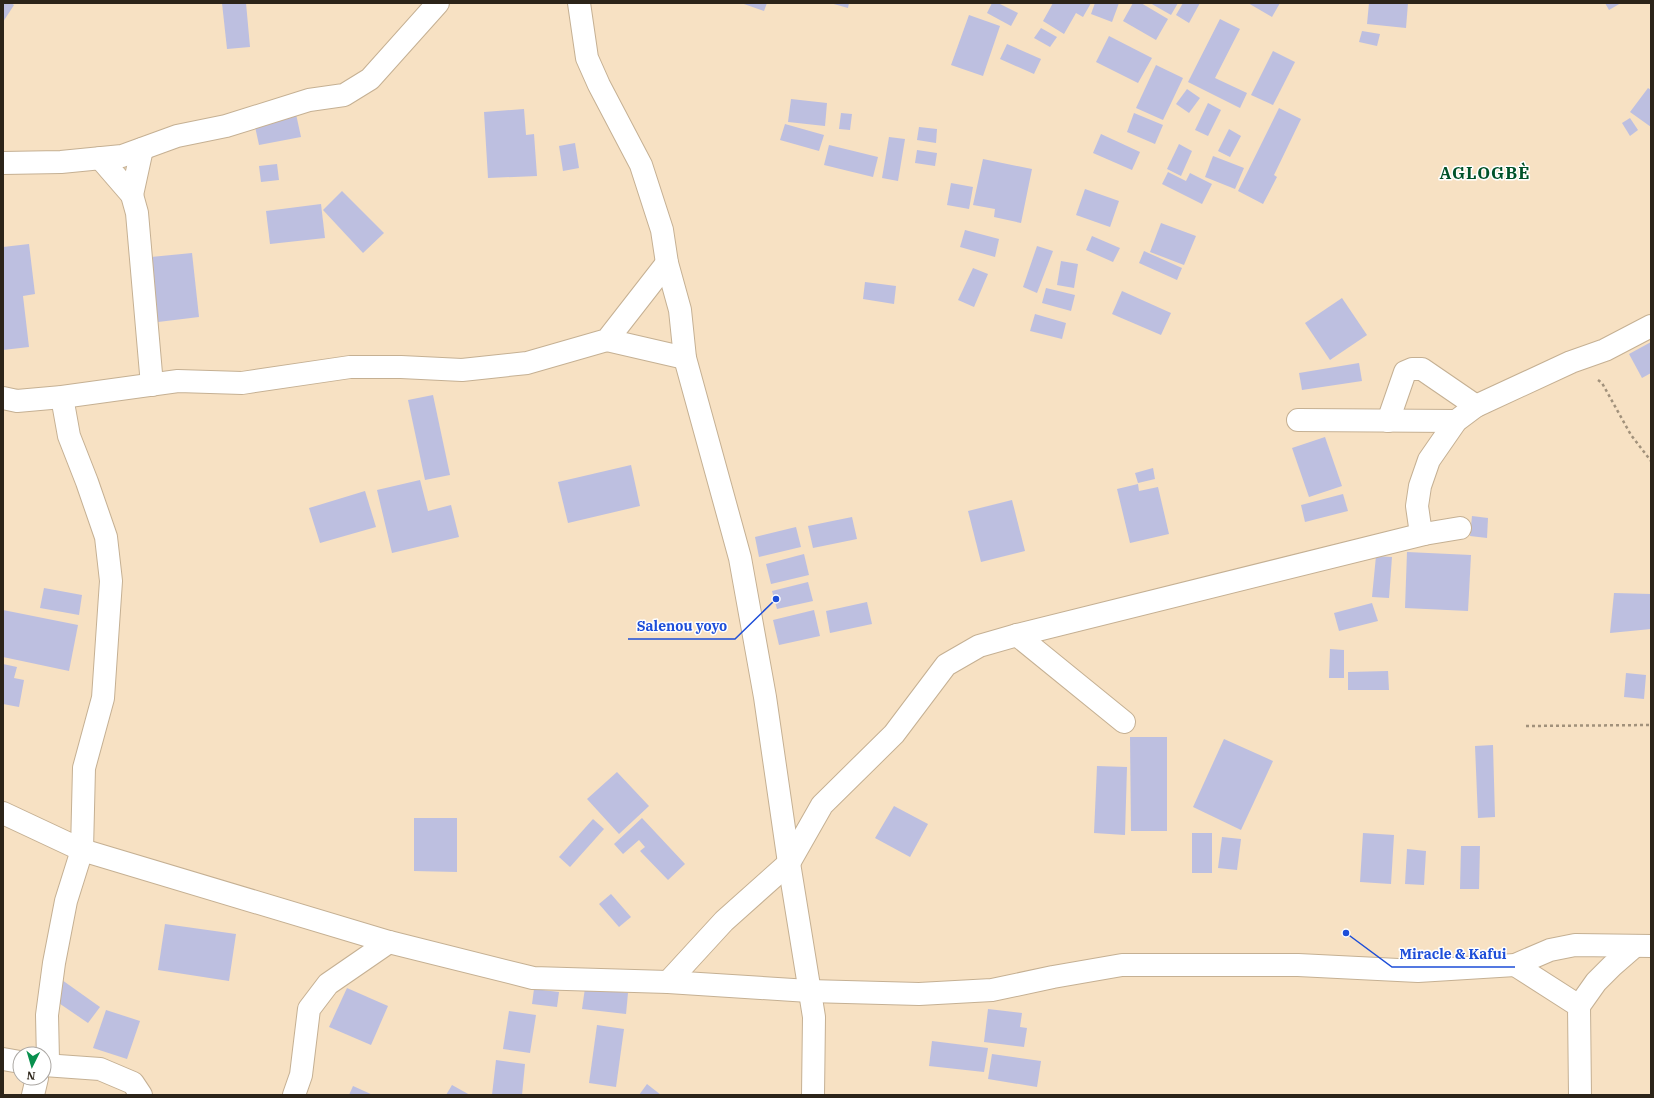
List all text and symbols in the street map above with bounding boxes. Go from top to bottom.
district label: AGLOGBÈ [1440,162,1530,184]
callout: Salenou yoyo [628,613,735,639]
text: Salenou yoyo [637,617,727,635]
callout: Miracle & Kafui [1392,941,1515,967]
text: Miracle & Kafui [1400,945,1507,963]
north arrow [12,1046,52,1086]
text: N [26,1069,36,1083]

